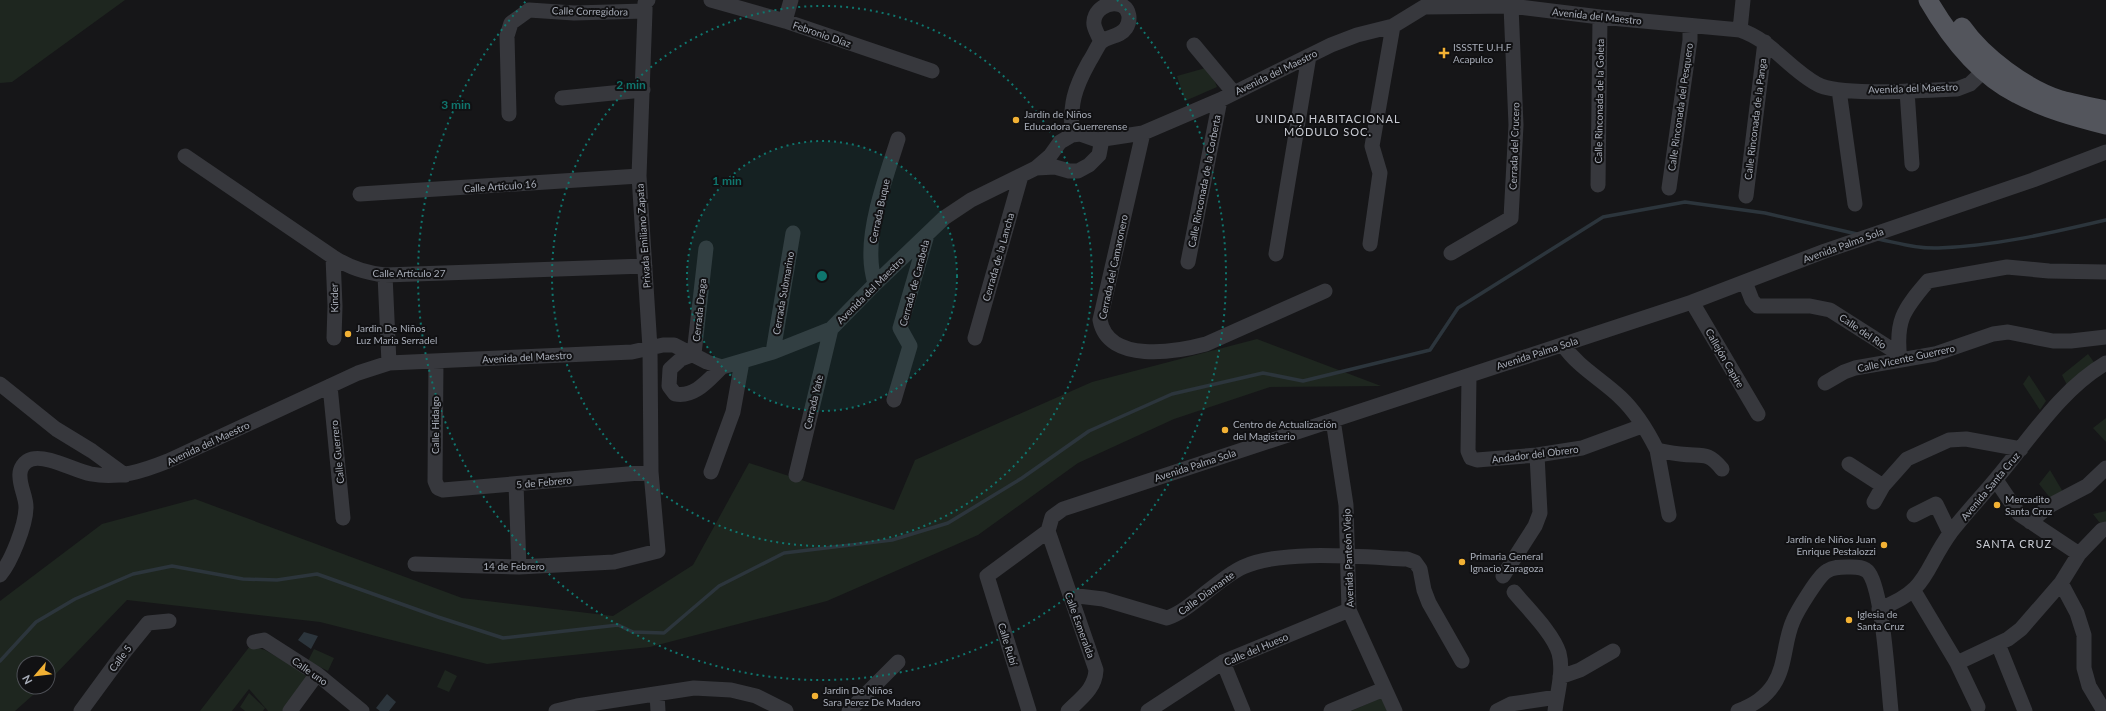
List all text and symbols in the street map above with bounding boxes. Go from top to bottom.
street label: Calle Corregidora [552,4,628,18]
street label: Avenida del Maestro [1552,5,1643,27]
street label: Febronio Díaz [791,18,853,50]
street label: Calle Rinconada de la Goleta [1592,38,1606,164]
place label: ISSSTE U.H.F Acapulco [1453,41,1512,65]
street label: Calle Rinconada del Pesquero [1665,42,1695,172]
street label: Avenida del Maestro [1233,47,1319,97]
marker: ISSSTE U.H.F Acapulco [1438,47,1450,59]
street label: Calle Rinconada de la Panga [1742,58,1768,180]
text: 2 min [616,77,646,92]
street label: Avenida del Maestro [1868,80,1958,96]
text: 3 min [441,97,471,112]
street label: Cerrada del Crucero [1506,102,1522,190]
place label: Jardín de Niños Educadora Guerrerense [1024,108,1127,132]
district label: UNIDAD HABITACIONAL MÓDULO SOC. [1255,112,1401,138]
street label: Calle Rinconada de la Corberta [1185,114,1223,248]
marker: Jardín de Niños Educadora Guerrerense [1011,115,1021,125]
text: 1 min [712,173,742,188]
street label: Calle Artículo 16 [463,177,537,195]
street label: Cerrada Buque [866,178,892,244]
street label: Privada Emiliano Zapata [633,183,653,289]
street label: Cerrada de la Lancha [980,211,1016,303]
street label: Cerrada del Camaronero [1096,213,1130,321]
street label: Avenida Palma Sola [1801,225,1885,265]
street label: Cerrada de Carabela [897,238,931,328]
street label: Cerrada Submarino [770,250,796,335]
street label: Avenida del Maestro [834,254,906,326]
street label: Calle Artículo 27 [373,267,446,279]
centre of rings [815,269,829,283]
street label: Cerrada Draga [690,278,708,342]
street label: Kinder [328,283,340,313]
street label: Calle del Río [1837,311,1889,351]
place label: Jardin De Niños Luz Maria Serradel [356,322,437,346]
street label: Callejón Capire [1703,326,1747,390]
marker: Jardin De Niños Luz Maria Serradel [343,329,353,339]
street label: Avenida Palma Sola [1495,334,1579,372]
street label: Calle Vicente Guerrero [1856,342,1956,374]
street label: Avenida del Maestro [482,349,573,365]
street label: Cerrada Yate [801,374,825,430]
street label: Calle Hidalgo [429,396,441,454]
street label: Avenida del Maestro [165,418,252,467]
place label: Centro de Actualización del Magisterio [1233,418,1337,442]
street label: Calle Guerrero [328,419,346,484]
marker: Centro de Actualización del Magisterio [1220,425,1230,435]
street label: Andador del Obrero [1491,443,1579,465]
street label: Avenida Palma Sola [1153,446,1237,484]
street label: Avenida Santa Cruz [1958,449,2022,522]
street label: 5 de Febrero [516,474,573,490]
place label: Mercadito Santa Cruz [2005,493,2053,517]
marker: Mercadito Santa Cruz [1992,500,2002,510]
street label: Avenida Panteón Viejo [1340,508,1356,608]
place label: Jardín de Niños Juan Enrique Pestalozzi [1786,533,1876,557]
district label: SANTA CRUZ [1976,537,2052,550]
marker: Jardín de Niños Juan Enrique Pestalozzi [1879,540,1889,550]
place label: Primaria General Ignacio Zaragoza [1470,550,1543,574]
marker: Primaria General Ignacio Zaragoza [1457,557,1467,567]
street label: 14 de Febrero [483,560,545,572]
street label: Calle Diamante [1176,569,1236,617]
street label: Calle Esmeralda [1063,590,1097,660]
place label: Iglesia de Santa Cruz [1857,608,1905,632]
marker: Iglesia de Santa Cruz [1844,615,1854,625]
street label: Calle Rubí [996,621,1020,667]
street label: Calle del Hueso [1222,630,1290,668]
street label: Calle 5 [106,642,134,674]
street label: Calle uno [290,654,331,688]
north arrow [16,655,56,695]
text: N [19,673,34,687]
place label: Jardin De Niños Sara Perez De Madero [823,684,921,708]
marker: Jardin De Niños Sara Perez De Madero [810,691,820,701]

